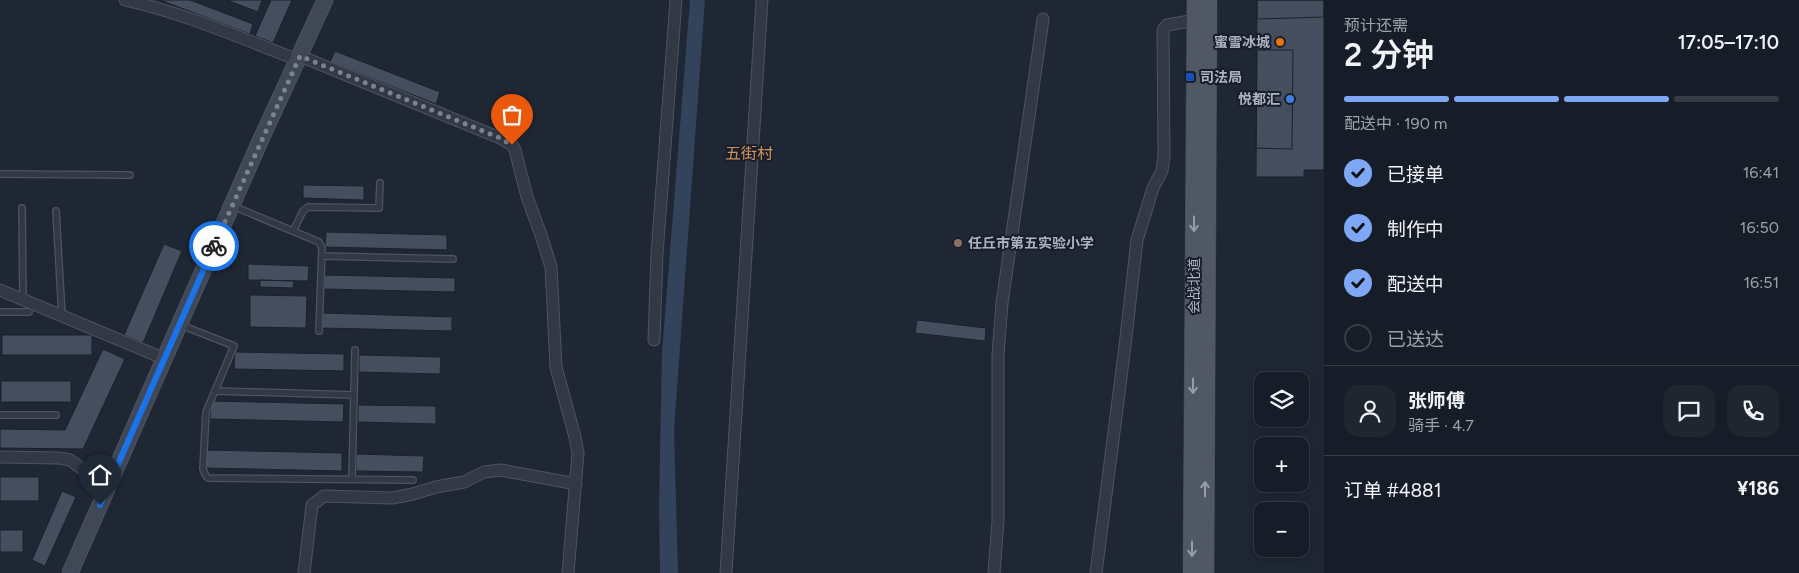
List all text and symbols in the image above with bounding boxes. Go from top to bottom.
text: 预计还需 [1344,16,1408,35]
text: 17:05–17:10 [1678,31,1779,54]
place label: 蜜雪冰城 [1214,34,1270,51]
marker: 蜜雪冰城 [1274,36,1286,48]
text: 2 分钟 [1344,36,1434,74]
place label: 司法局 [1200,69,1242,86]
marker: 司法局 [1184,71,1196,83]
place label: 悦都汇 [1238,91,1280,108]
marker: 悦都汇 [1284,93,1296,105]
pin [491,94,533,145]
icon: bag [498,101,526,129]
text: 配送中 · 190 m [1344,114,1447,133]
district label: 五街村 [725,144,773,163]
icon: check [1344,159,1372,187]
text: 已接单 [1387,163,1444,186]
text: 16:41 [1743,163,1779,182]
icon: check [1344,214,1372,242]
one-way arrow [1189,215,1199,231]
text: 制作中 [1387,218,1444,241]
text: 16:50 [1740,218,1779,237]
courier [189,221,239,271]
icon: bike [200,232,228,260]
place label: 任丘市第五实验小学 [968,235,1094,252]
marker: 任丘市第五实验小学 [952,237,964,249]
street label: 会战北道 [1186,258,1203,314]
icon: check [1344,269,1372,297]
text: 配送中 [1387,273,1444,296]
text: 16:51 [1743,273,1779,292]
text: 已送达 [1387,328,1444,351]
map controls [1254,372,1309,557]
button: layers [1254,372,1309,427]
one-way arrow [1188,378,1198,394]
button: person [1344,385,1396,437]
button: chat [1663,385,1715,437]
button: phone [1727,385,1779,437]
text: 张师傅 [1408,389,1465,412]
text: 骑手 · 4.7 [1408,416,1474,435]
button: + [1254,437,1309,492]
pin [79,454,121,505]
icon: home [86,461,114,489]
text: ¥186 [1737,477,1779,500]
text: 订单 #4881 [1344,479,1442,502]
one-way arrow [1200,482,1210,498]
button: − [1254,502,1309,557]
one-way arrow [1187,540,1197,556]

